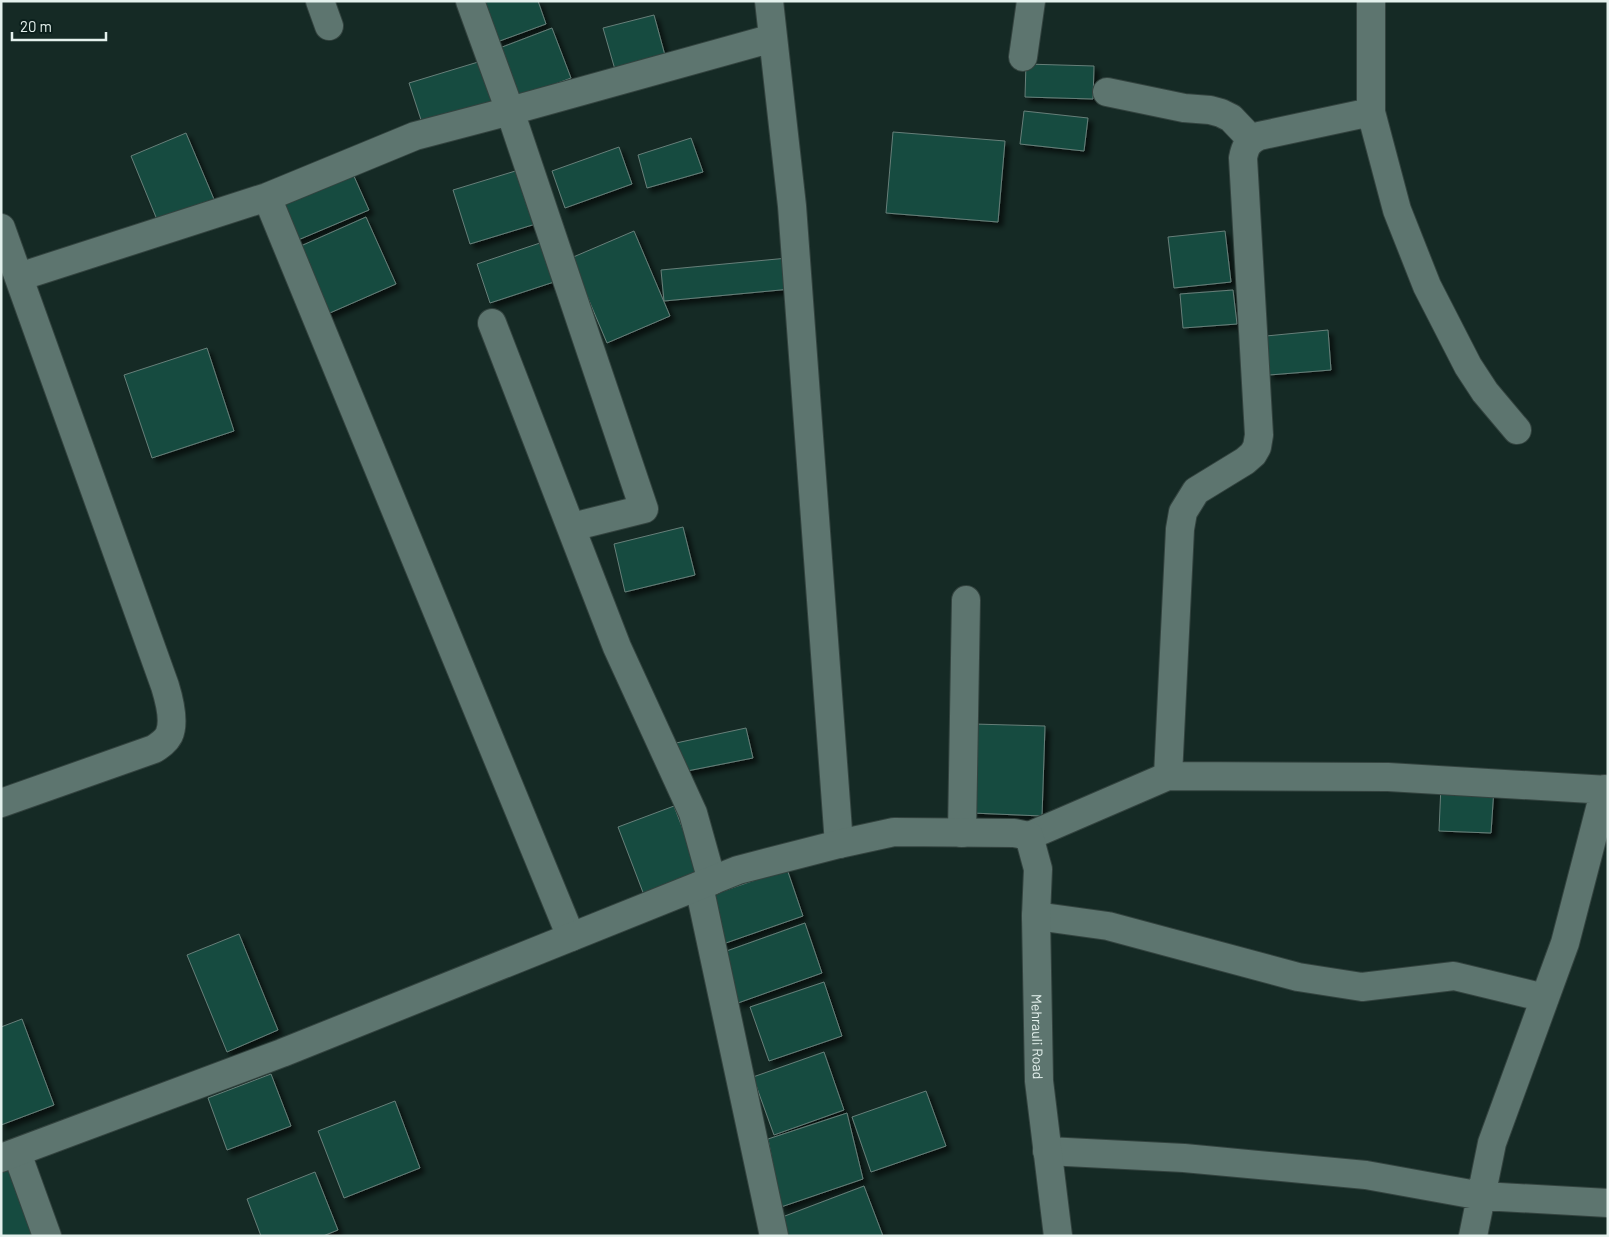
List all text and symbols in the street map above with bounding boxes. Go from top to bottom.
scale bar [12,10,106,42]
text: 20 m [20,17,52,35]
street label: Mehrauli Road [1029,994,1047,1079]

